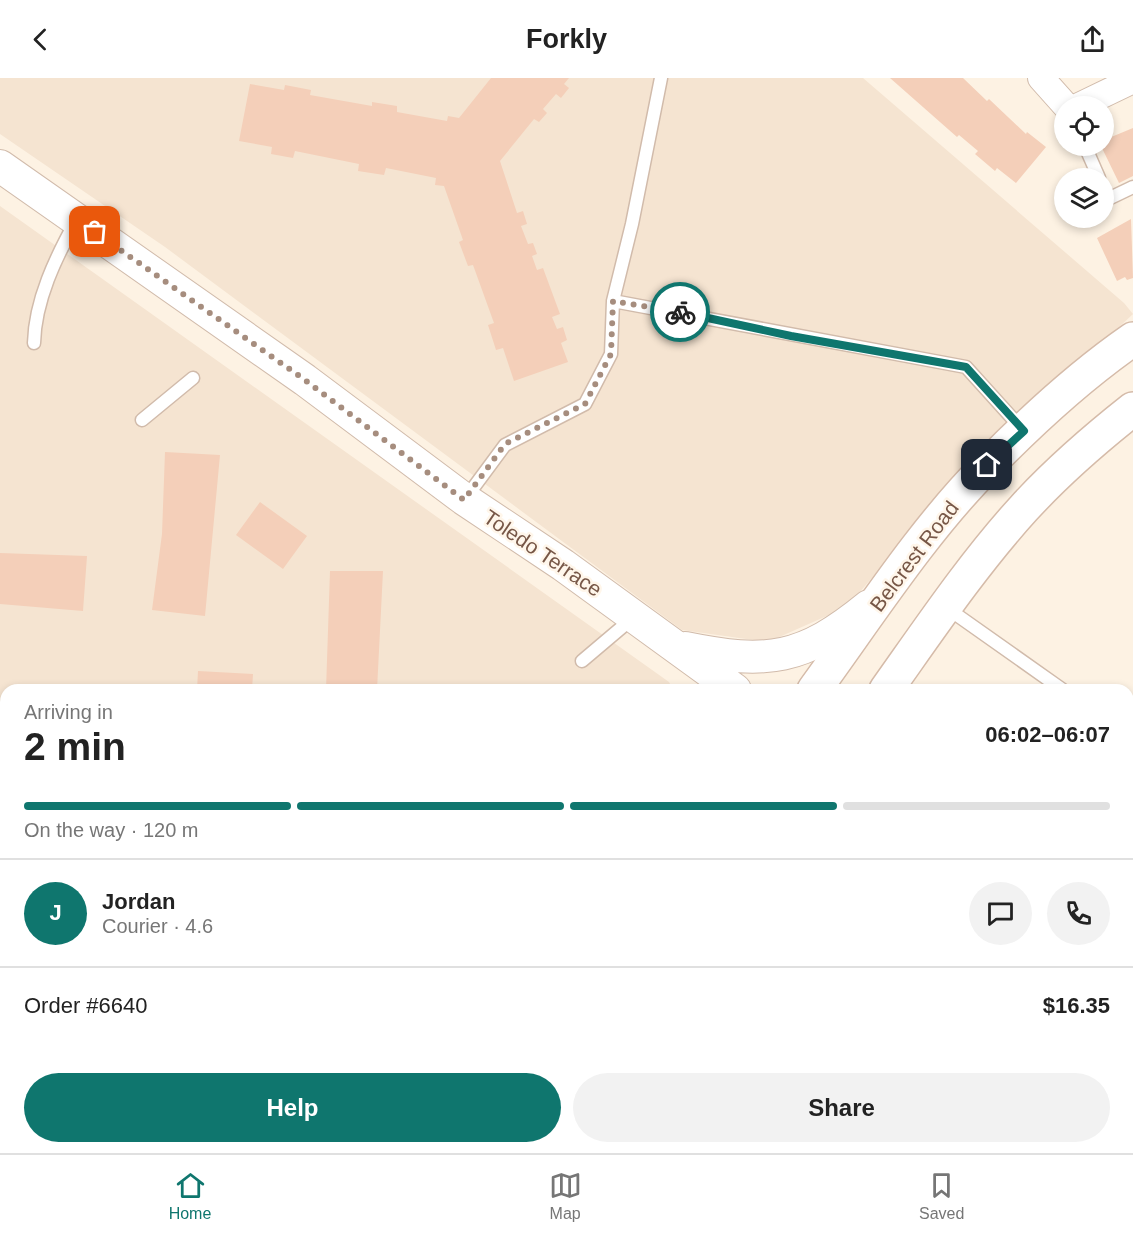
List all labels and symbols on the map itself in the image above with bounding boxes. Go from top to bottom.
pin [69,206,120,257]
courier [650,282,710,342]
pin [961,439,1012,490]
street label: Belcrest Road [865,496,963,616]
street label: Toledo Terrace [480,505,606,601]

